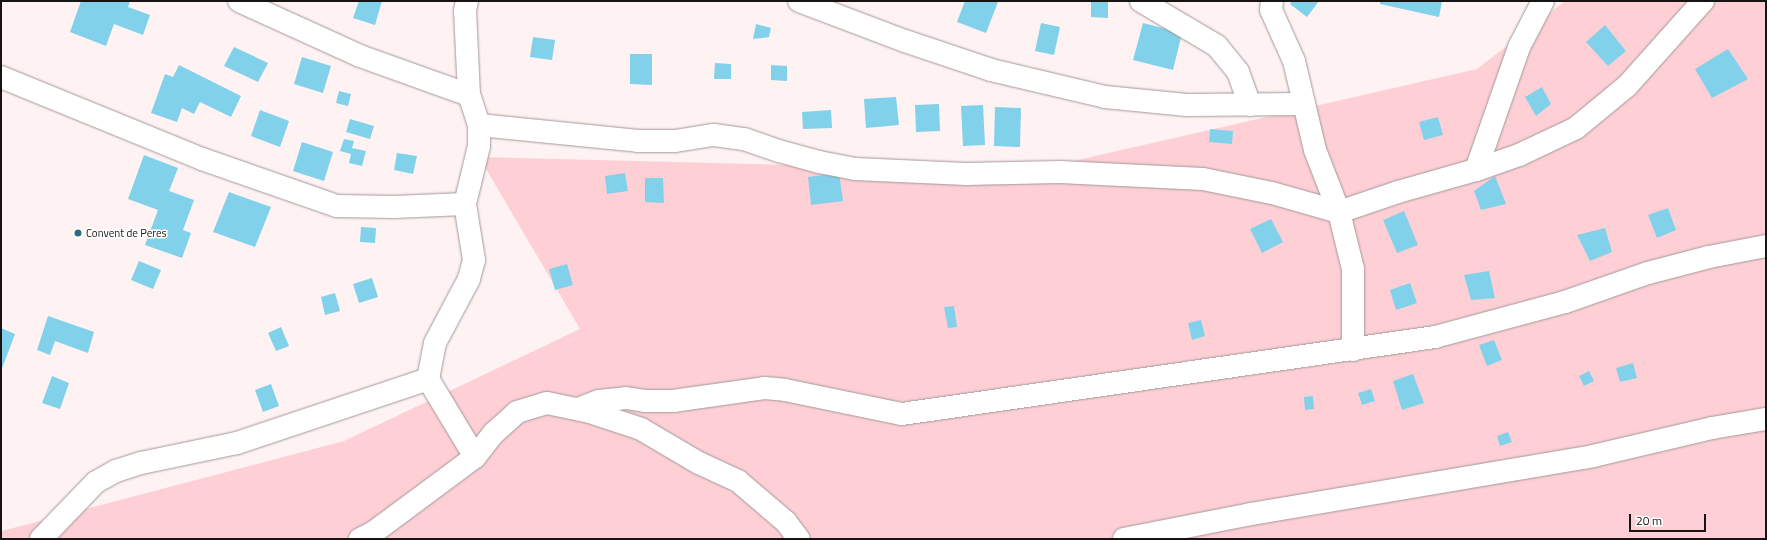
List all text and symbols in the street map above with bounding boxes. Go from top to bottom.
place label: Convent de Peres [86,226,167,240]
marker: Convent de Peres [73,228,83,238]
scale bar [1631,506,1708,532]
text: 20 m [1636,511,1662,530]

